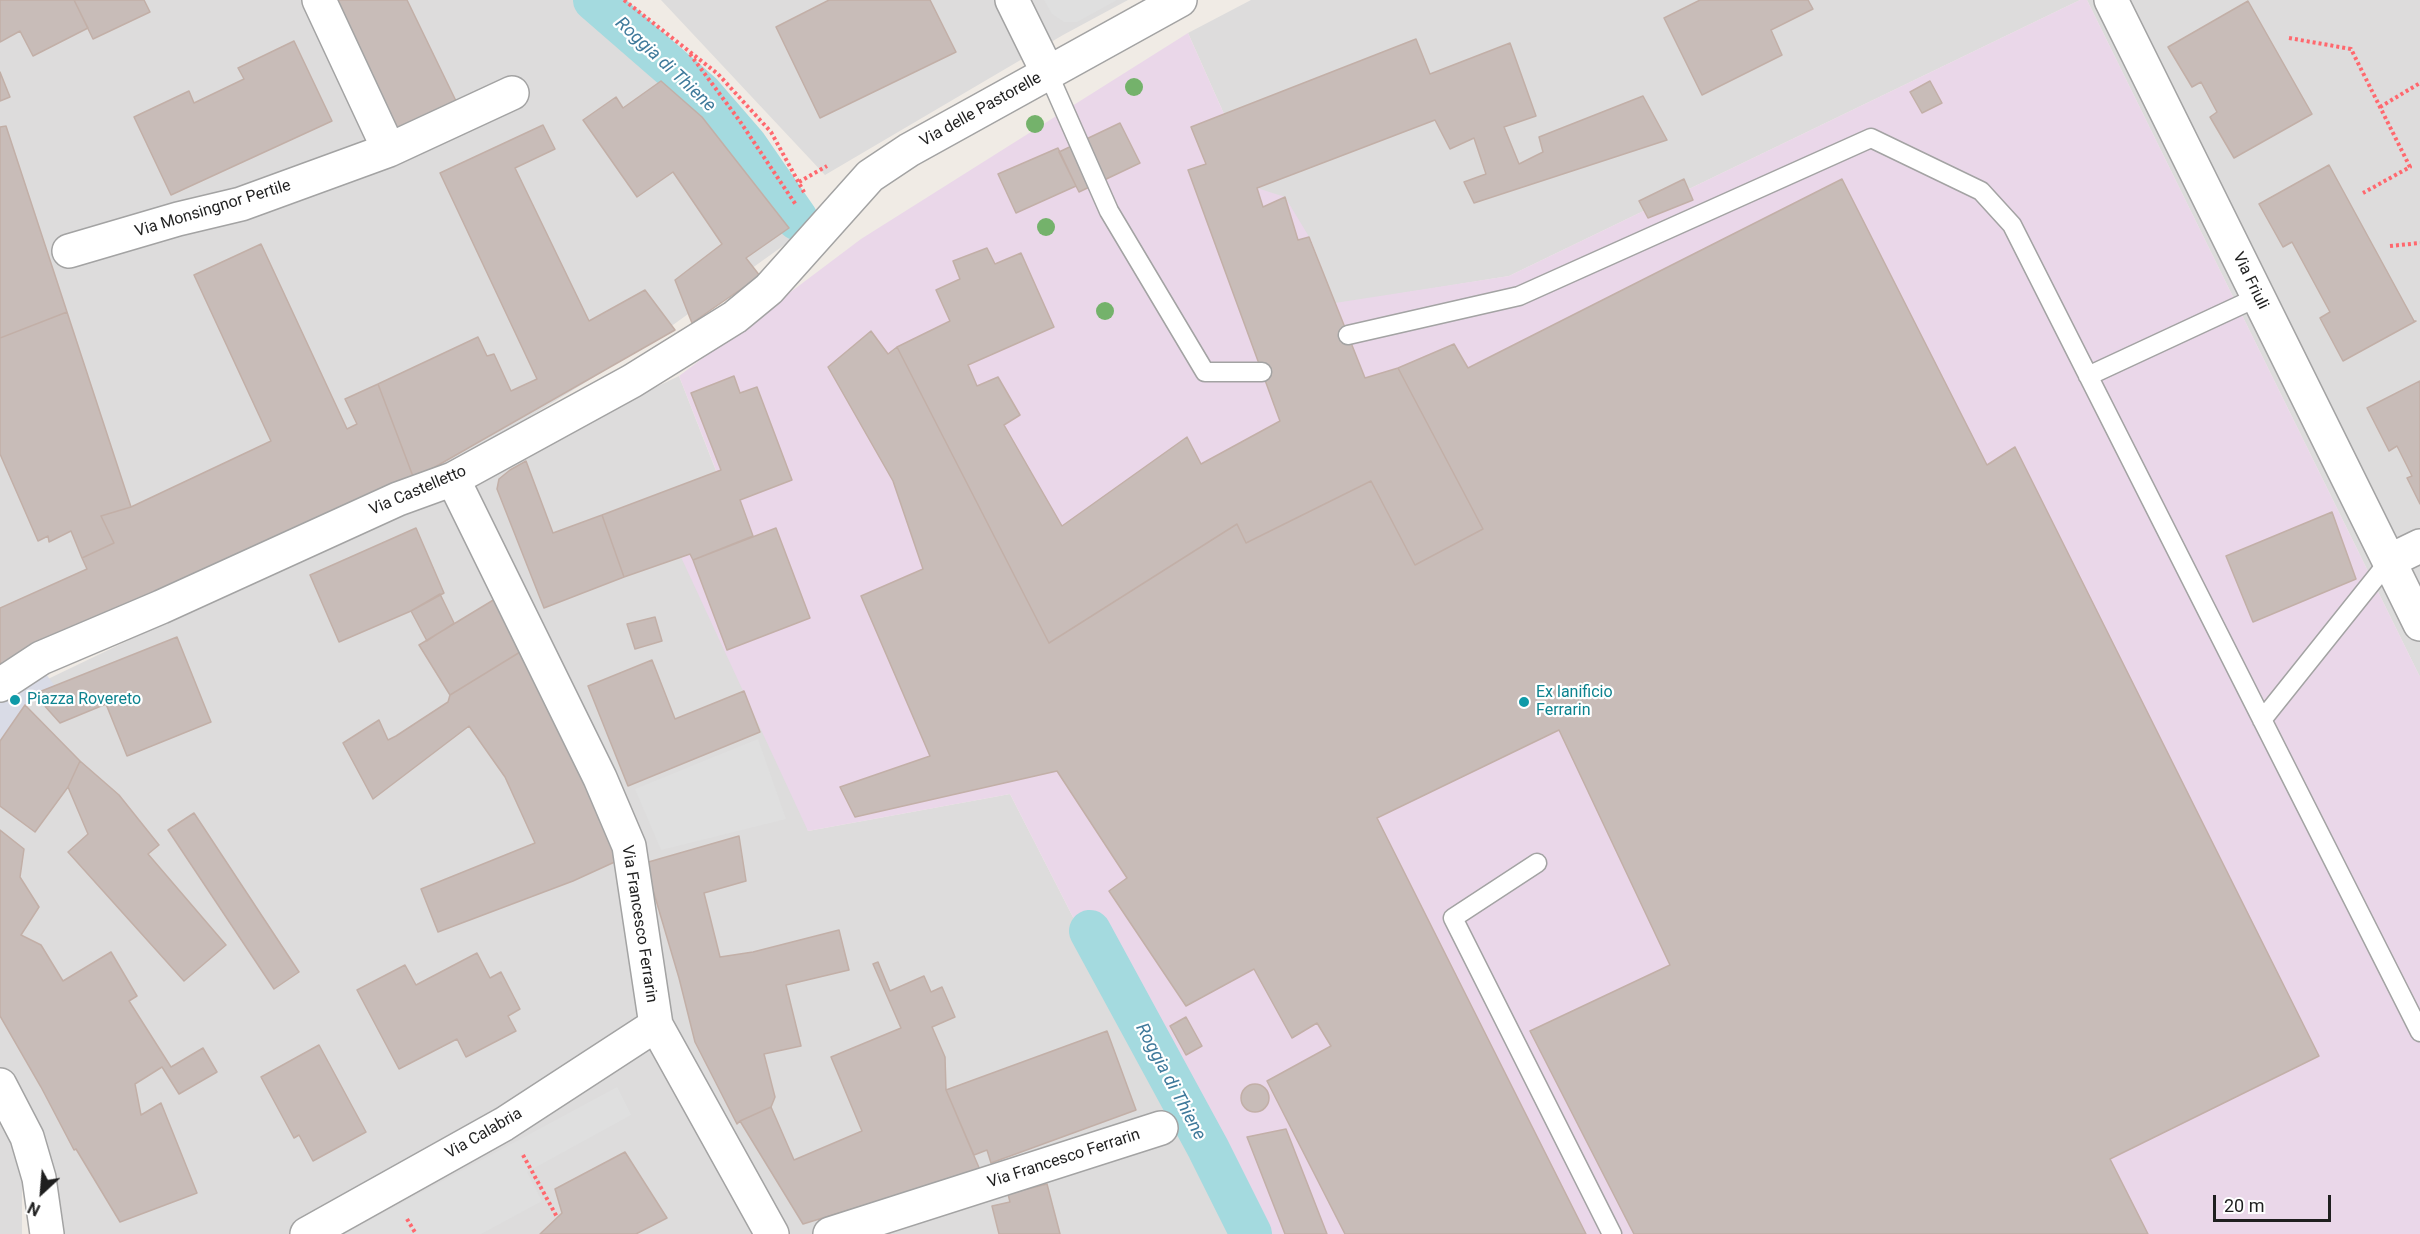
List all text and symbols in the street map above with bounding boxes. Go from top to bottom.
water label: Roggia di Thiene [610,13,720,117]
street label: Via delle Pastorelle [917,69,1045,151]
street label: Via Monsingnor Pertile [133,176,293,242]
street label: Via Friuli [2228,249,2272,313]
street label: Via Castelletto [367,462,469,520]
place label: Ex lanificio Ferrarin [1536,683,1613,721]
place label: Piazza Rovereto [27,690,141,710]
marker: Piazza Rovereto [8,693,22,707]
marker: Ex lanificio Ferrarin [1517,695,1531,709]
street label: Via Francesco Ferrarin [617,844,661,1004]
water label: Roggia di Thiene [1130,1020,1210,1144]
street label: Via Calabria [442,1104,526,1164]
street label: Via Francesco Ferrarin [985,1125,1143,1193]
north arrow [12,1162,72,1222]
scale bar [2216,1183,2334,1221]
text: 20 m [2224,1195,2264,1216]
text: N [25,1198,43,1220]

